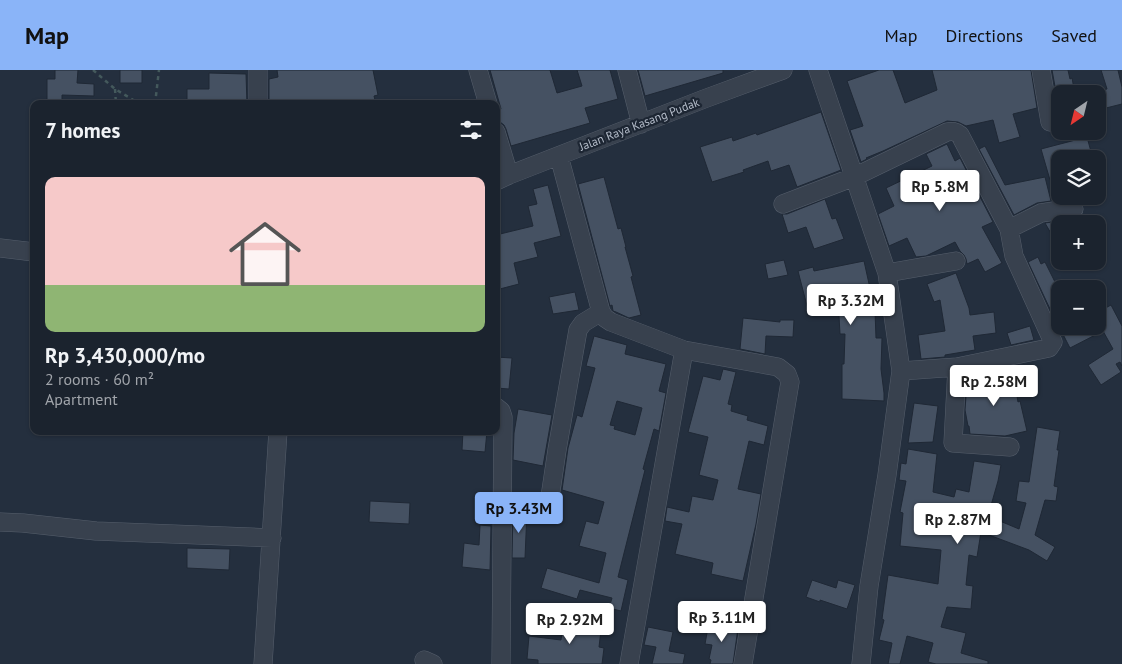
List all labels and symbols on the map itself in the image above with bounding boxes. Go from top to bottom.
north arrow [1051,85,1106,140]
street label: Jalan Raya Kasang Pudak [576,94,701,154]
pin: Rp 5.8M [894,170,986,212]
pin: Rp 3.32M [799,284,903,326]
pin: Rp 2.58M [942,364,1046,407]
pin: Rp 3.43M [467,492,571,534]
pin: Rp 2.87M [906,502,1010,545]
pin: Rp 3.11M [670,600,774,643]
pin: Rp 2.92M [518,602,622,645]

